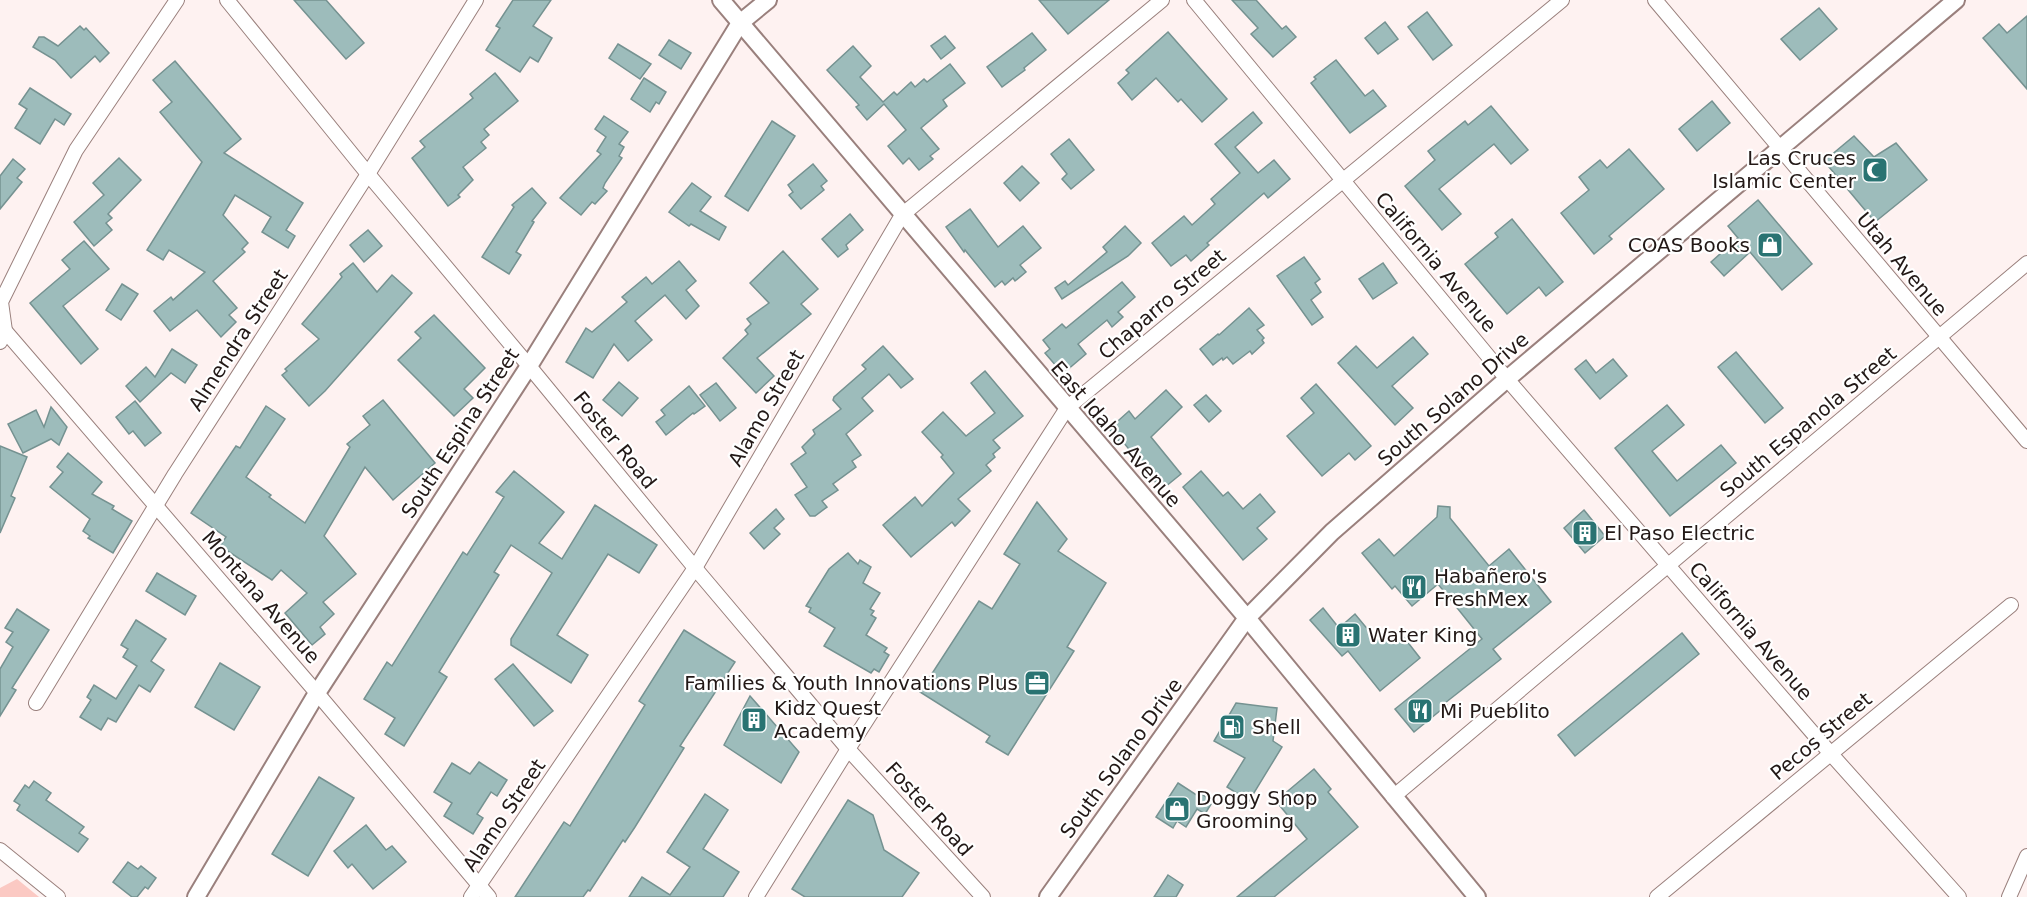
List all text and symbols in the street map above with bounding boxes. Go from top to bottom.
place label: Las Cruces Islamic Center [1712,146,1857,193]
mosque icon: Las Cruces Islamic Center [1860,155,1890,185]
street label: California Avenue [1370,187,1502,337]
street label: Utah Avenue [1852,207,1952,321]
shop icon: COAS Books [1755,230,1785,260]
place label: COAS Books [1628,233,1750,257]
street label: Chaparro Street [1093,244,1231,364]
street label: Almendra Street [183,265,293,415]
street label: South Solano Drive [1373,327,1533,471]
street label: South Espanola Street [1715,341,1901,503]
street label: South Espina Street [396,343,524,523]
street label: Alamo Street [723,345,809,470]
street label: East Idaho Avenue [1046,356,1186,512]
street label: Foster Road [568,386,662,494]
building icon: El Paso Electric [1570,518,1600,548]
place label: El Paso Electric [1604,521,1755,545]
street label: Montana Avenue [197,526,325,668]
street label: California Avenue [1684,557,1818,705]
place label: Habañero's FreshMex [1434,564,1547,611]
restaurant icon: Habañero's FreshMex [1399,572,1429,602]
building icon: Water King [1333,620,1363,650]
place label: Water King [1368,623,1478,647]
office icon: Families & Youth Innovations Plus [1022,668,1052,698]
place label: Families & Youth Innovations Plus [684,671,1018,695]
street label: South Solano Drive [1055,673,1187,843]
street label: Pecos Street [1766,687,1876,785]
place label: Kidz Quest Academy [774,696,881,743]
restaurant icon: Mi Pueblito [1405,696,1435,726]
place label: Mi Pueblito [1440,699,1550,723]
building icon: Kidz Quest Academy [739,705,769,735]
fuel station icon: Shell [1217,712,1247,742]
place label: Shell [1252,715,1301,739]
street label: Alamo Street [458,754,550,876]
street label: Foster Road [880,757,978,861]
place label: Doggy Shop Grooming [1196,786,1318,833]
shop icon: Doggy Shop Grooming [1162,794,1192,824]

